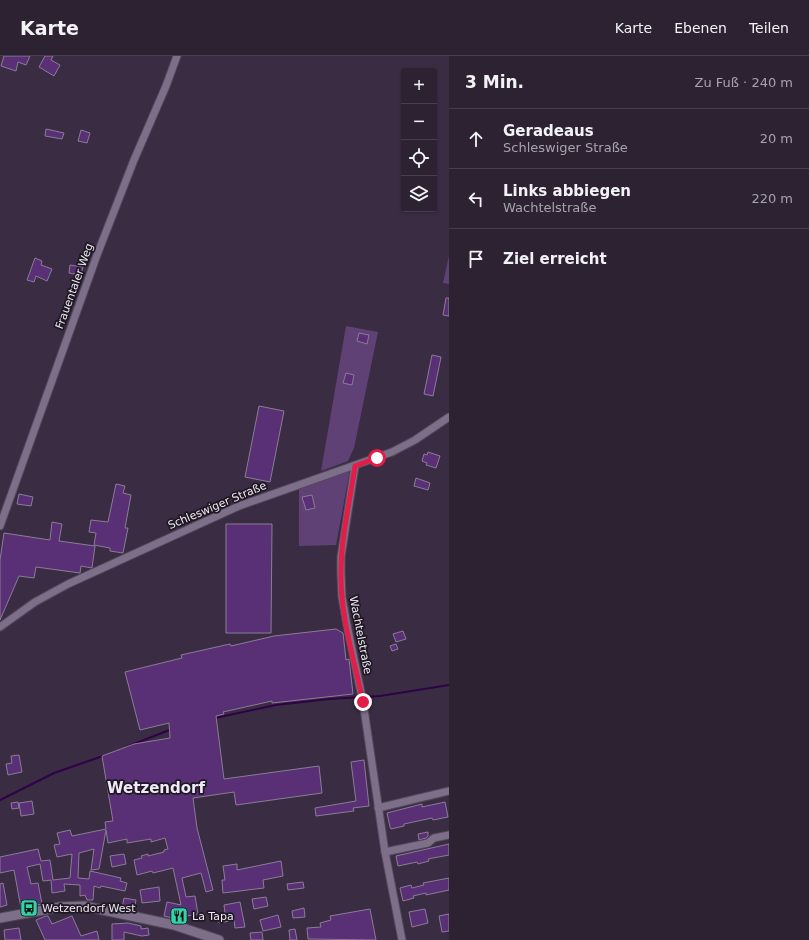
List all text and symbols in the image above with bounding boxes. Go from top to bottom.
text: Karte [20,17,79,39]
text: Karte [615,20,652,36]
text: Ebenen [674,20,727,36]
text: Teilen [749,20,789,36]
map controls [401,68,437,212]
button: + [401,68,437,104]
text: 3 Min. [465,72,524,92]
text: Zu Fuß · 240 m [695,75,793,90]
button: − [401,104,437,140]
text: Geradeaus [503,122,594,140]
icon: ahead [465,128,487,150]
text: 20 m [760,131,793,146]
button: locate [401,140,437,176]
text: Schleswiger Straße [503,140,628,155]
button: layers [401,176,437,212]
text: Links abbiegen [503,182,631,200]
icon: left [465,188,487,210]
text: 220 m [751,191,793,206]
text: Wachtelstraße [503,200,596,215]
street label: Frauentaler Weg [53,241,96,331]
icon: arrive [465,248,487,270]
text: Ziel erreicht [503,250,607,268]
route start [368,449,386,467]
street label: Schleswiger Straße [166,479,269,532]
street label: Wachtelstraße [347,595,374,675]
route end [354,693,372,711]
district label: Wetzendorf [107,779,205,797]
bus stop icon: Wetzendorf West [19,898,39,918]
place label: Wetzendorf West [42,902,136,915]
restaurant icon: La Tapa [169,906,189,926]
place label: La Tapa [192,910,234,923]

